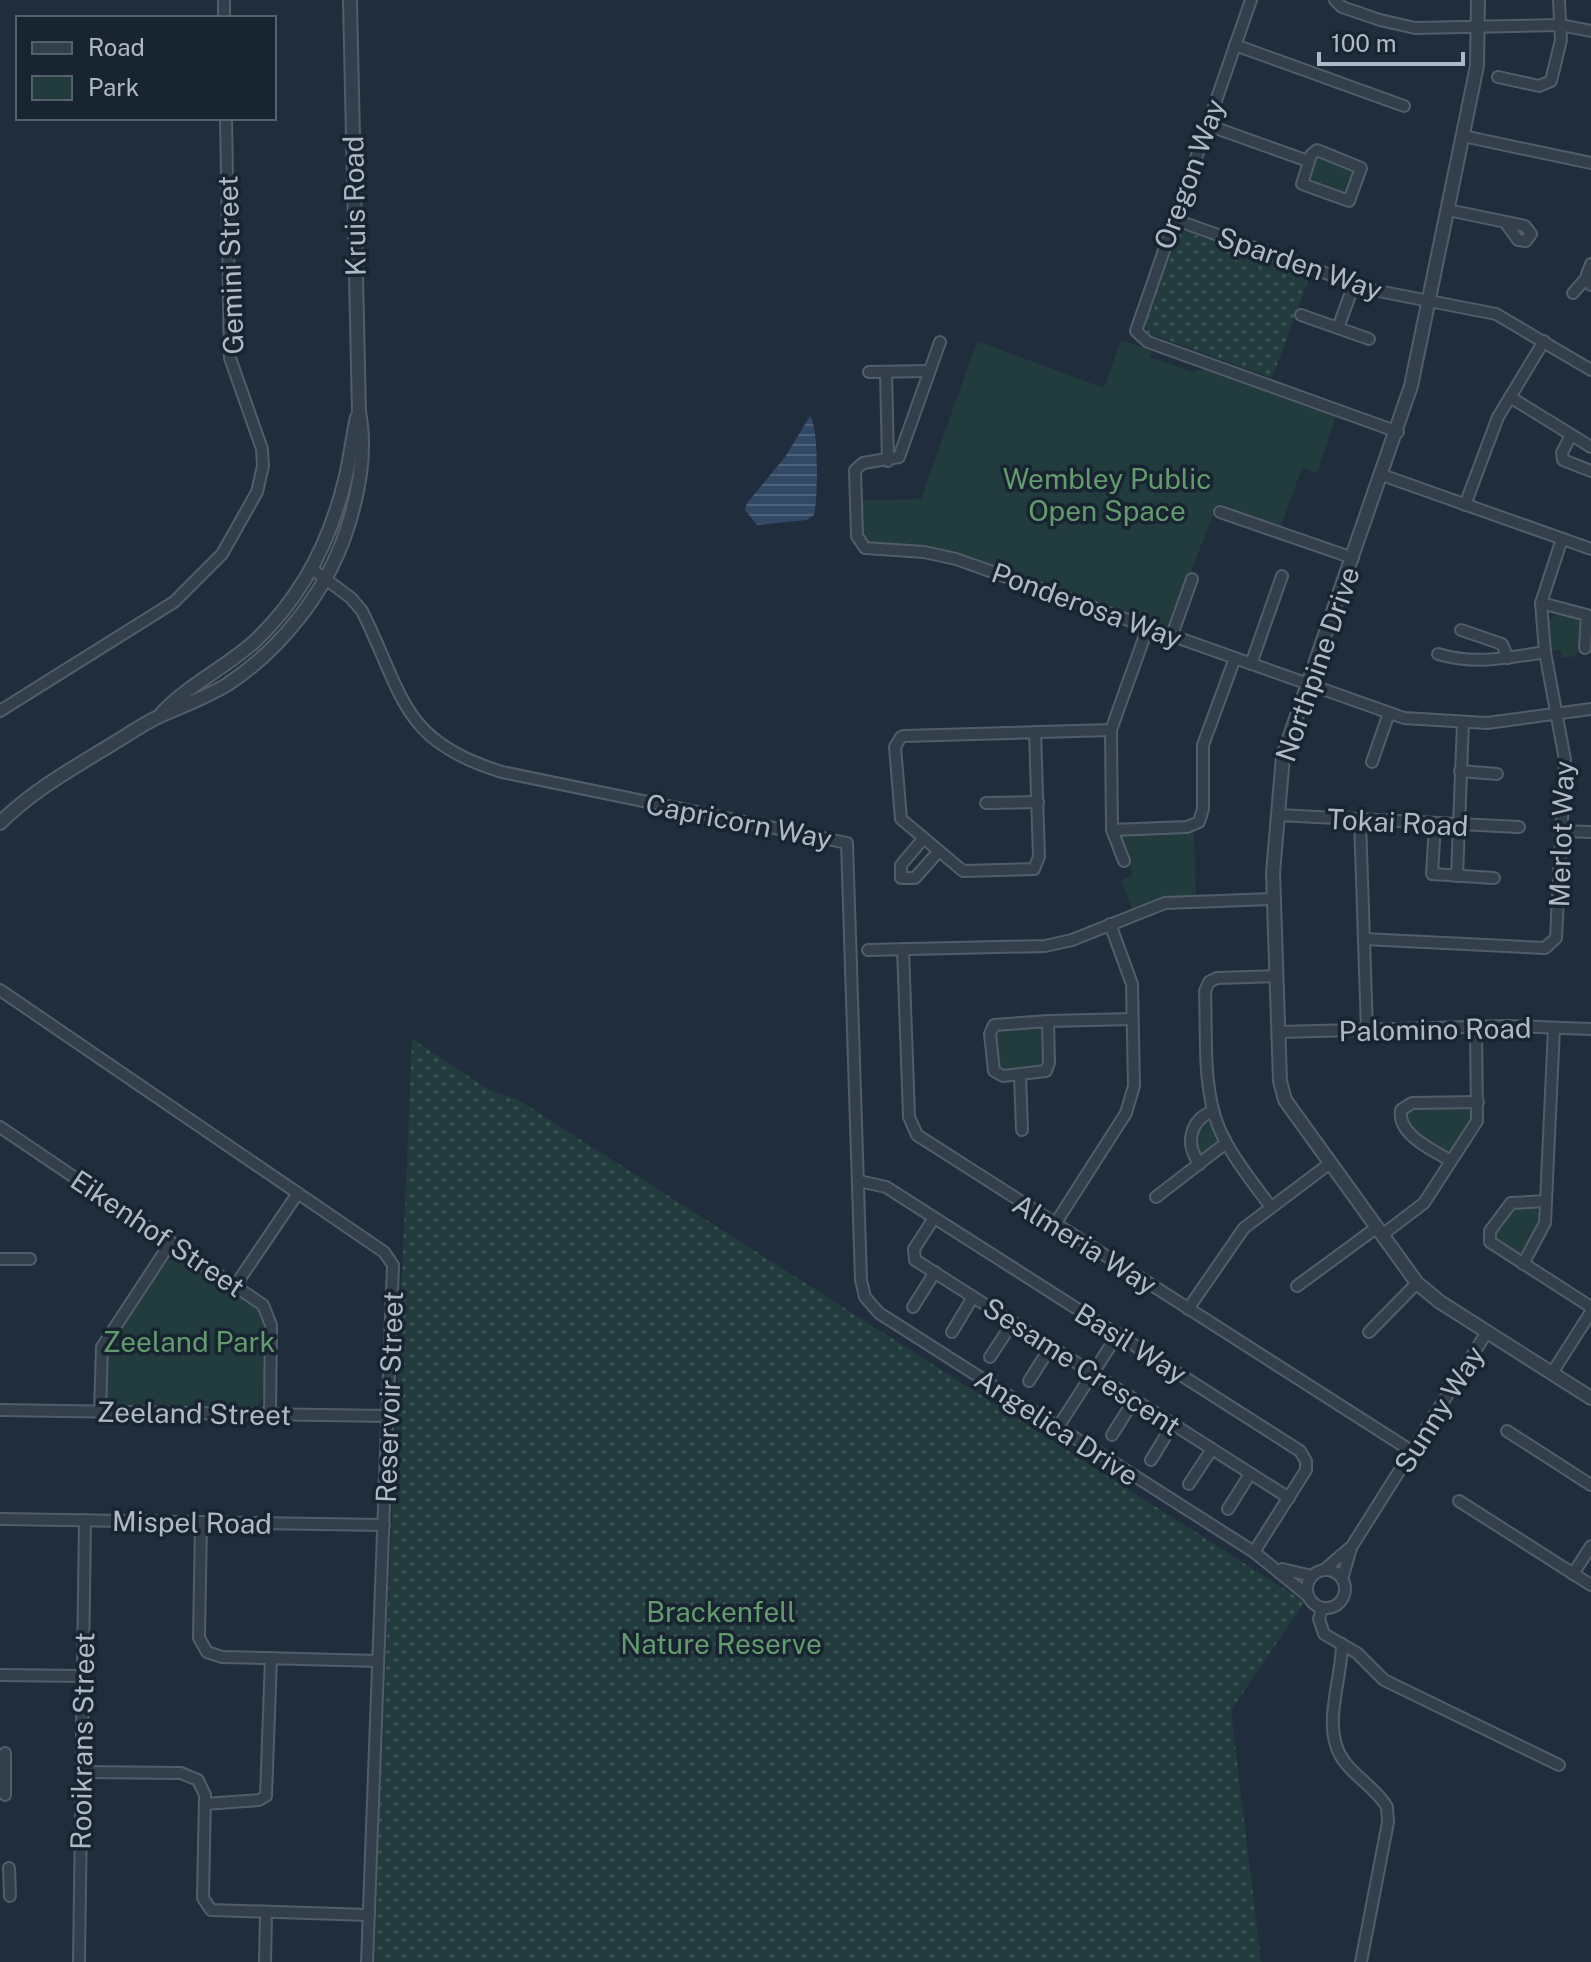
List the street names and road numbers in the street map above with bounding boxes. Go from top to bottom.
street label: Oregon Way [1147,94,1231,254]
street label: Kruis Road [336,135,372,277]
street label: Gemini Street [210,175,250,355]
street label: Sparden Way [1213,219,1387,307]
street label: Ponderosa Way [987,555,1187,655]
street label: Northpine Drive [1268,562,1366,766]
street label: Merlot Way [1542,760,1580,908]
street label: Capricorn Way [643,787,835,855]
street label: Tokai Road [1327,802,1469,842]
street label: Palomino Road [1338,1011,1532,1047]
street label: Eikenhof Street [65,1163,251,1303]
street label: Almeria Way [1007,1187,1163,1301]
street label: Sesame Crescent [977,1290,1187,1442]
street label: Reservoir Street [369,1291,409,1503]
street label: Basil Way [1069,1296,1193,1390]
street label: Sunny Way [1387,1339,1491,1479]
street label: Angelica Drive [969,1362,1145,1492]
street label: Zeeland Street [97,1395,291,1431]
street label: Mispel Road [112,1504,272,1540]
street label: Rooikrans Street [64,1632,100,1850]

